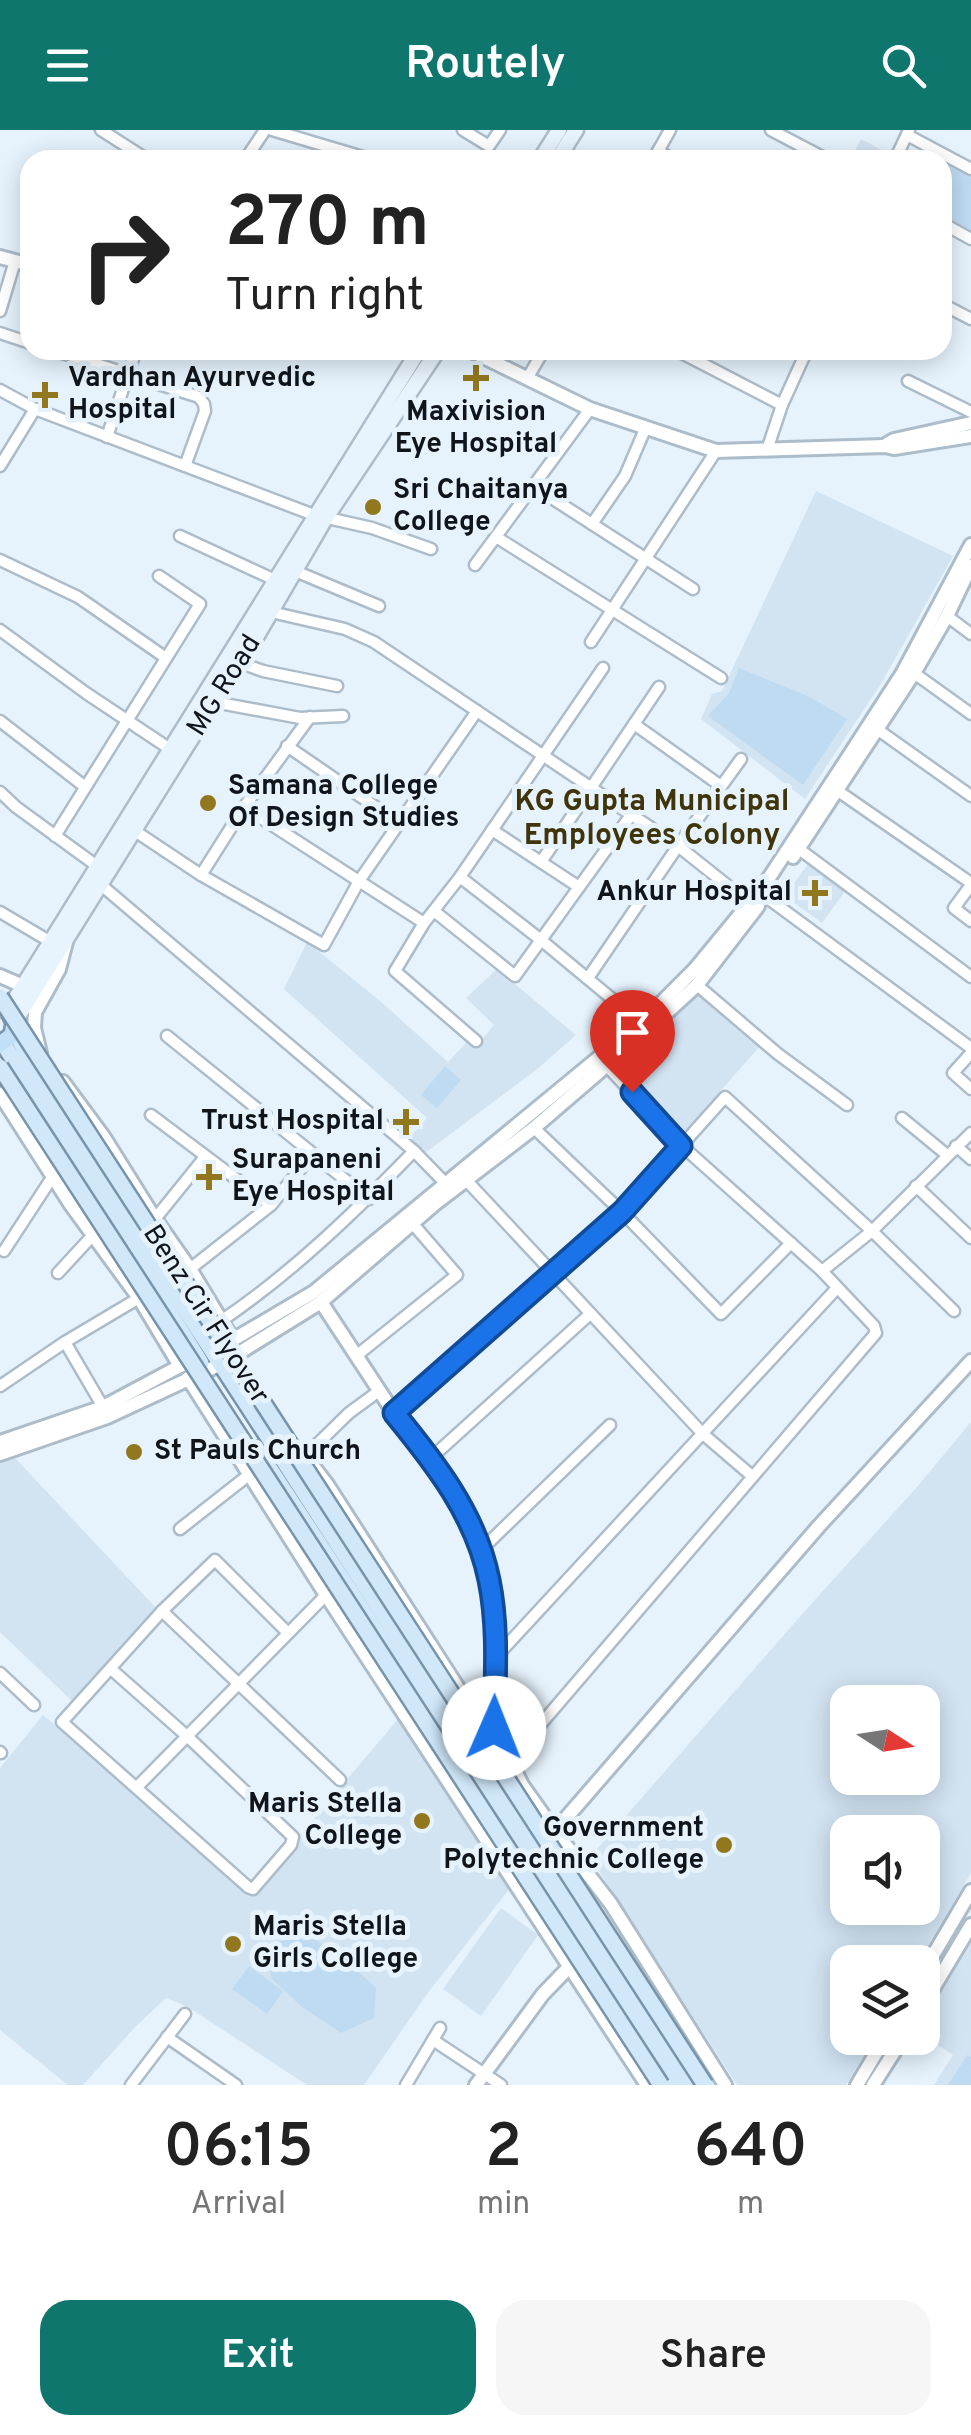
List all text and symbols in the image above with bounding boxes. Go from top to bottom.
text: Routely [405,37,566,94]
icon: menu [40,38,95,93]
icon: search [876,38,931,93]
text: 270 m [225,182,430,271]
icon: right [60,190,190,320]
text: Turn right [225,269,424,326]
place label: Vardhan Ayurvedic Hospital [68,361,316,429]
marker: Maxivision Eye Hospital [463,365,489,391]
marker: Vardhan Ayurvedic Hospital [32,382,58,408]
place label: Maxivision Eye Hospital [395,395,557,463]
place label: Sri Chaitanya College [393,473,568,541]
marker: Sri Chaitanya College [362,496,384,518]
street label: MG Road [180,628,270,744]
place label: Samana College Of Design Studies [228,769,459,837]
district label: KG Gupta Municipal Employees Colony [514,784,790,855]
marker: Samana College Of Design Studies [197,792,219,814]
place label: Ankur Hospital [597,875,792,911]
marker: Ankur Hospital [802,880,828,906]
pin [590,990,675,1093]
icon: arrive [605,1005,660,1060]
place label: Trust Hospital [201,1104,384,1140]
marker: Trust Hospital [393,1109,419,1135]
place label: Surapaneni Eye Hospital [232,1143,394,1211]
marker: Surapaneni Eye Hospital [196,1164,222,1190]
street label: Benz Cir Flyover [134,1218,276,1412]
place label: St Pauls Church [154,1434,361,1470]
marker: St Pauls Church [123,1441,145,1463]
position arrow [442,1676,546,1780]
north arrow [830,1685,940,1795]
map controls [830,1685,940,2055]
place label: Maris Stella College [248,1787,402,1855]
marker: Maris Stella College [411,1810,433,1832]
place label: Government Polytechnic College [443,1811,704,1879]
button: sound [830,1815,940,1925]
marker: Government Polytechnic College [713,1834,735,1856]
place label: Maris Stella Girls College [253,1910,418,1978]
marker: Maris Stella Girls College [222,1933,244,1955]
button: layers [830,1945,940,2055]
text: 06:15 [163,2112,314,2188]
text: 2 [485,2112,522,2188]
text: 640 [694,2112,808,2188]
text: Arrival [191,2185,286,2225]
text: min [477,2185,530,2225]
text: m [737,2185,764,2225]
button: Exit [40,2300,476,2415]
button: Share [496,2300,931,2415]

